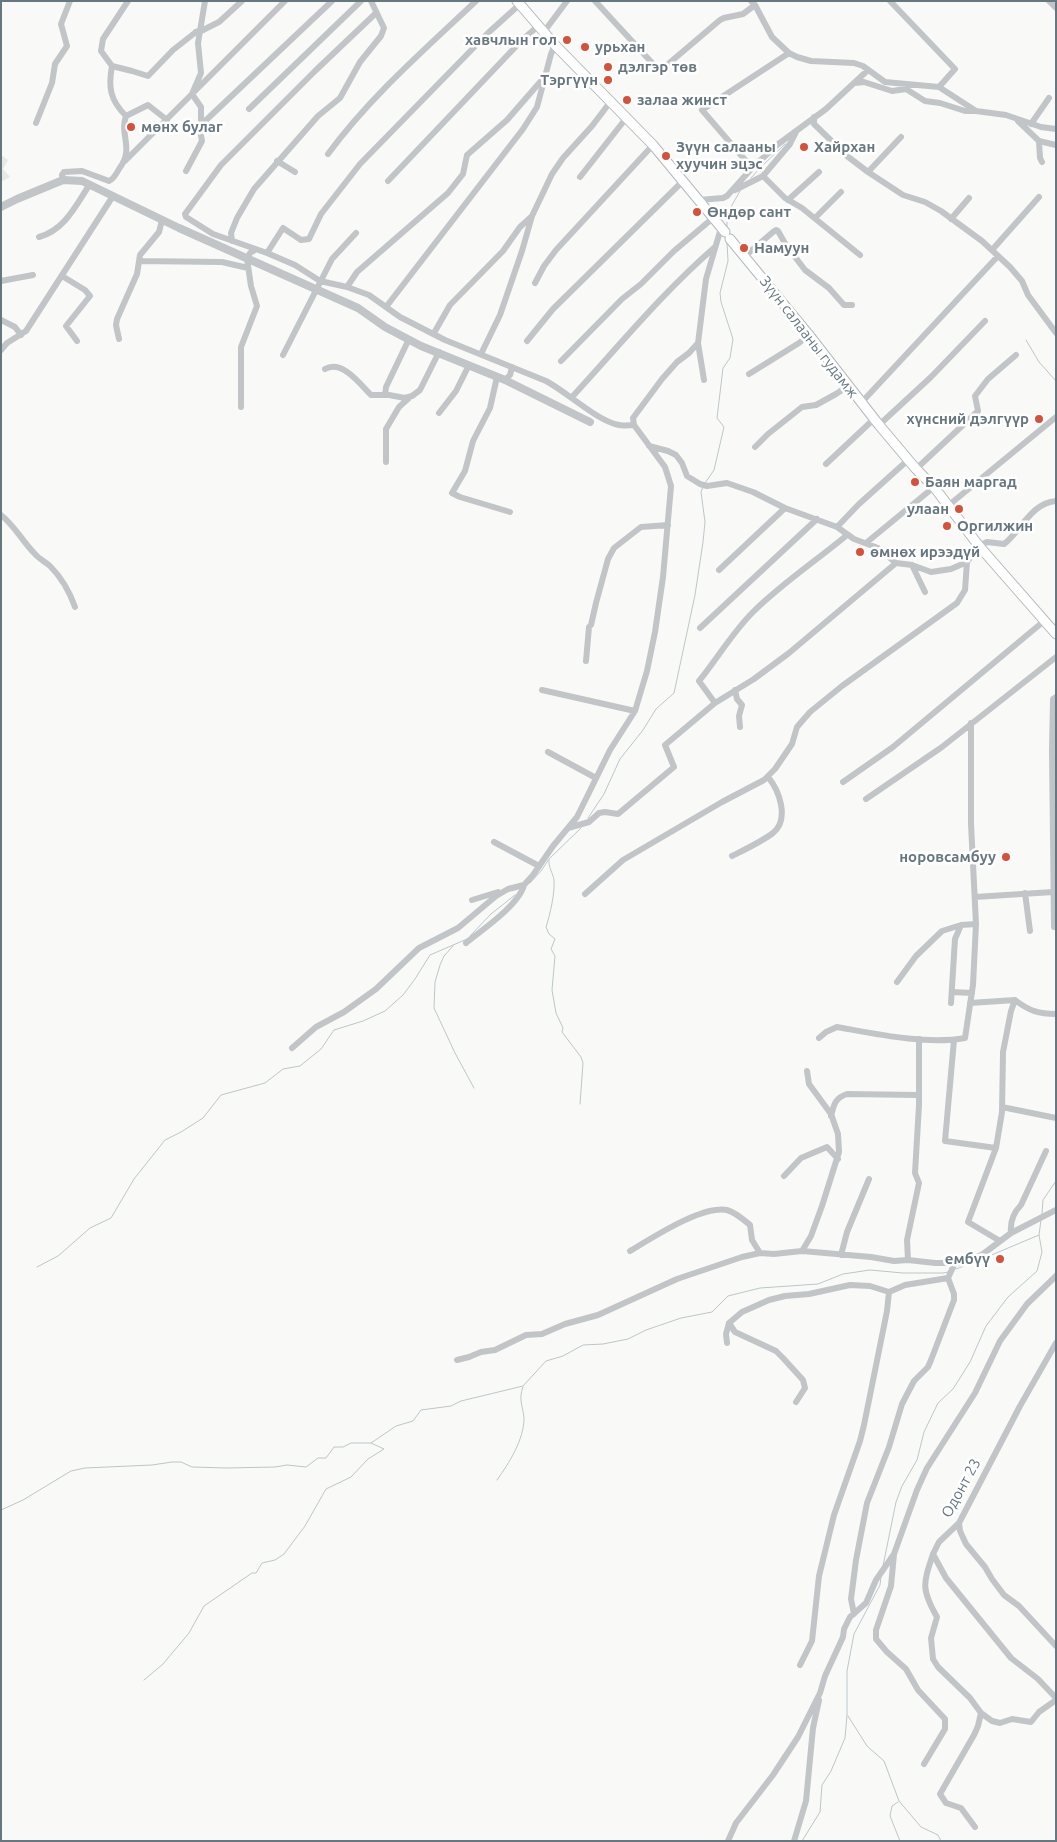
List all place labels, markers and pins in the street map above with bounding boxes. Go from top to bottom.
place label: хавчлын гол [465,31,557,49]
marker: хавчлын гол [561,34,573,46]
place label: урьхан [595,38,645,56]
marker: урьхан [579,41,591,53]
place label: дэлгэр төв [618,58,697,76]
marker: дэлгэр төв [602,61,614,73]
place label: Тэргүүн [540,71,598,89]
marker: Тэргүүн [602,74,614,86]
place label: залаа жинст [637,91,727,109]
marker: залаа жинст [621,94,633,106]
place label: мөнх булаг [141,118,223,136]
marker: мөнх булаг [125,121,137,133]
place label: Зүүн салааны хуучин эцэс [676,138,776,173]
place label: Хайрхан [814,138,875,156]
marker: Хайрхан [798,141,810,153]
marker: Зүүн салааны хуучин эцэс [660,150,672,162]
place label: Өндөр сант [707,203,791,221]
marker: Өндөр сант [691,206,703,218]
place label: Намуун [754,239,809,257]
marker: Намуун [738,242,750,254]
place label: хүнсний дэлгүүр [906,410,1029,428]
marker: хүнсний дэлгүүр [1033,413,1045,425]
place label: Баян маргад [925,473,1017,491]
marker: Баян маргад [909,476,921,488]
place label: улаан [907,500,949,518]
marker: улаан [953,503,965,515]
place label: Оргилжин [957,517,1033,535]
marker: Оргилжин [941,520,953,532]
place label: өмнөх ирээдүй [870,543,980,561]
marker: өмнөх ирээдүй [854,546,866,558]
place label: норовсамбуу [899,848,996,866]
marker: норовсамбуу [1000,851,1012,863]
place label: ембүү [945,1250,990,1268]
marker: ембүү [994,1253,1006,1265]

